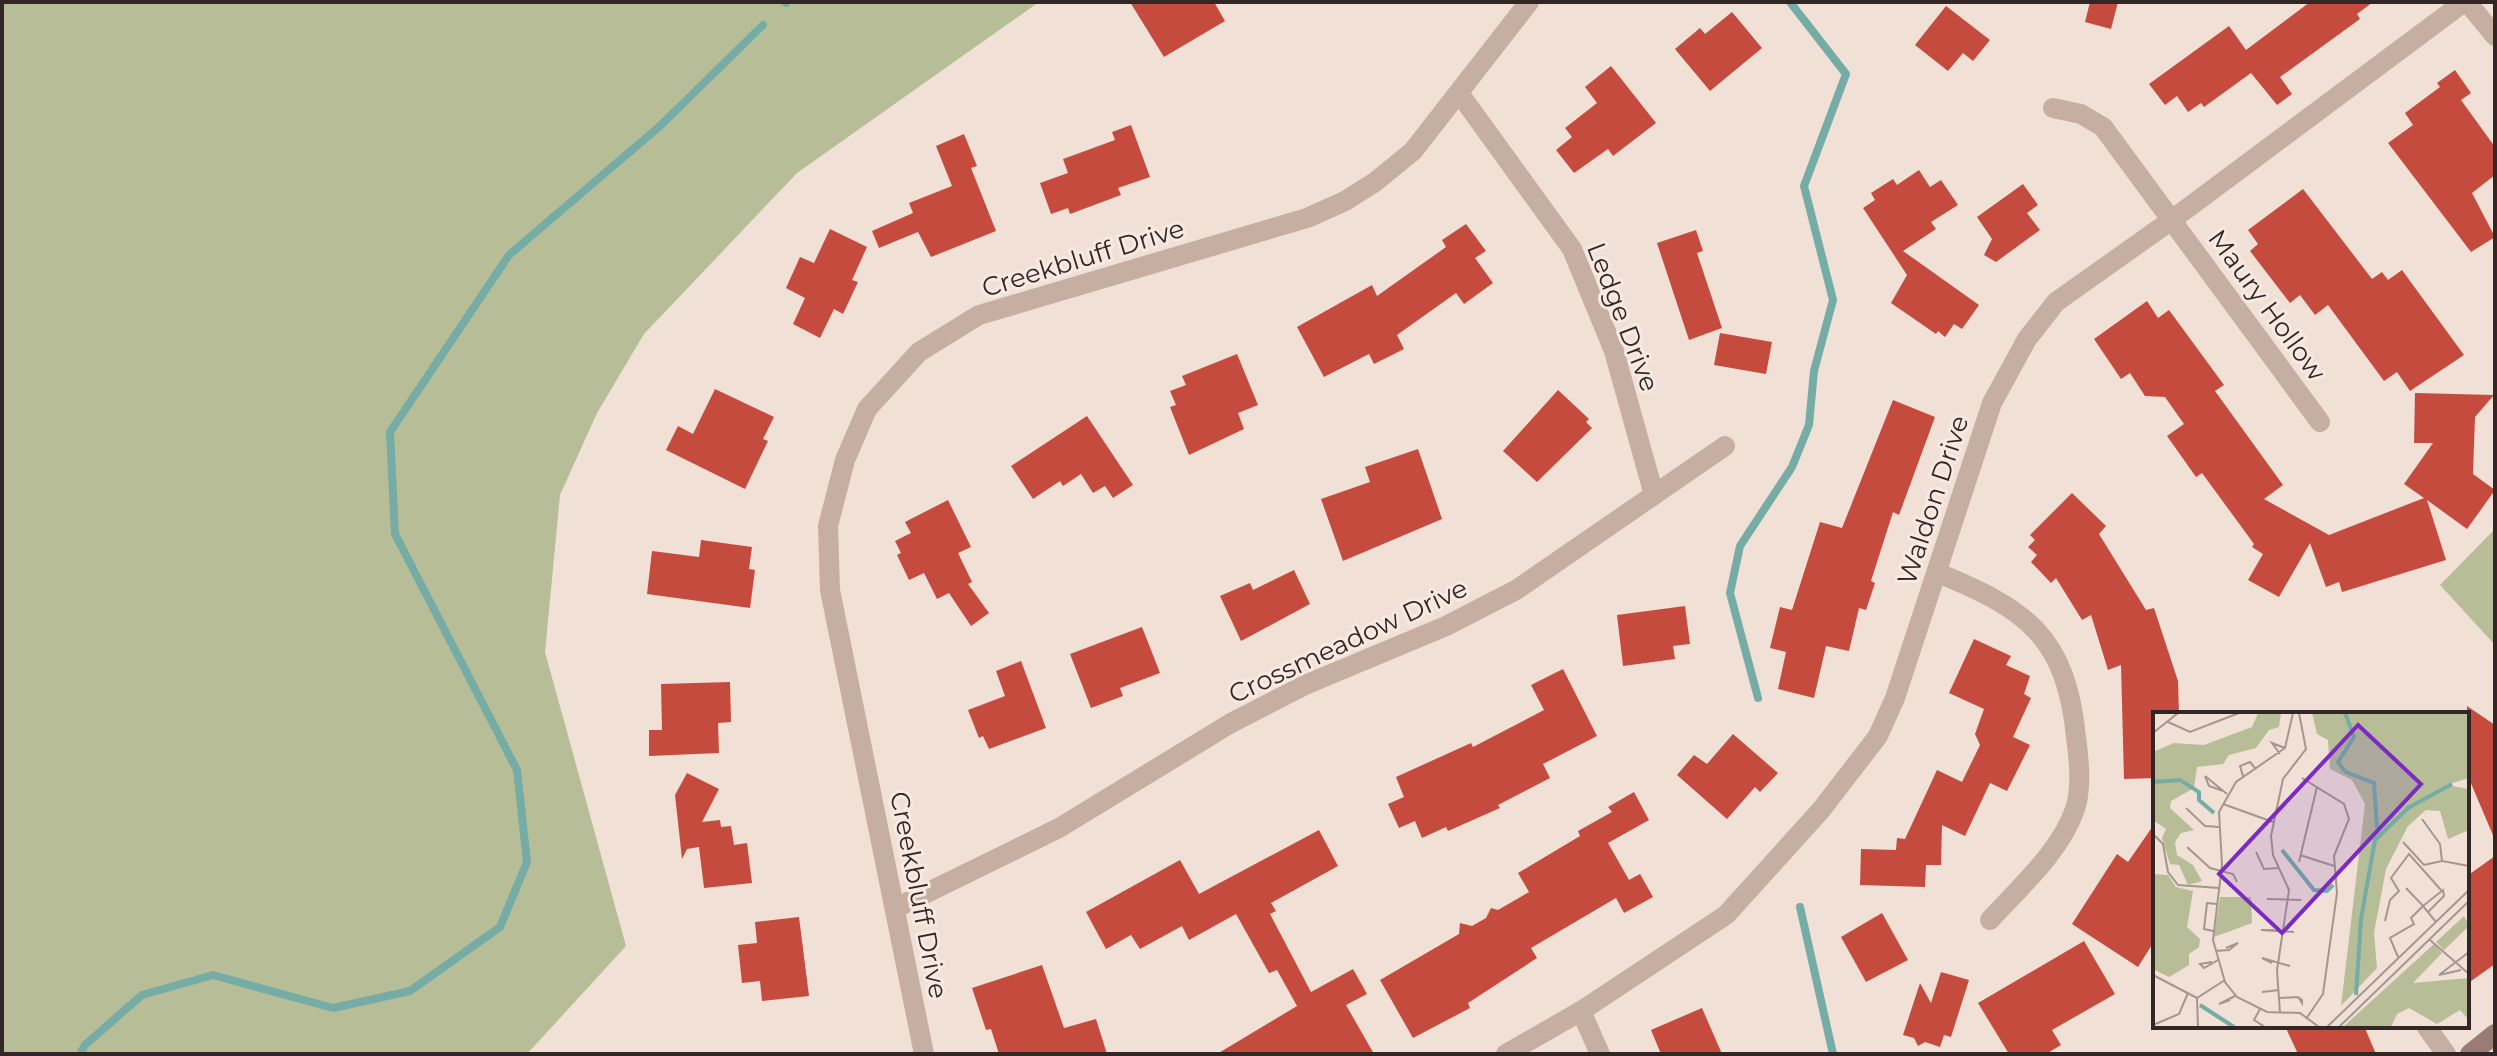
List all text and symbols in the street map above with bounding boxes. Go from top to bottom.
street label: Creekbluff Drive [978,212,1188,304]
street label: Maury Hollow [2201,223,2333,387]
street label: Ledge Drive [1580,238,1666,396]
street label: Waldon Drive [1891,411,1975,589]
street label: Crossmeadow Drive [1224,572,1472,710]
inset map [2153,712,2469,1028]
street label: Creekbluff Drive [883,789,955,1001]

